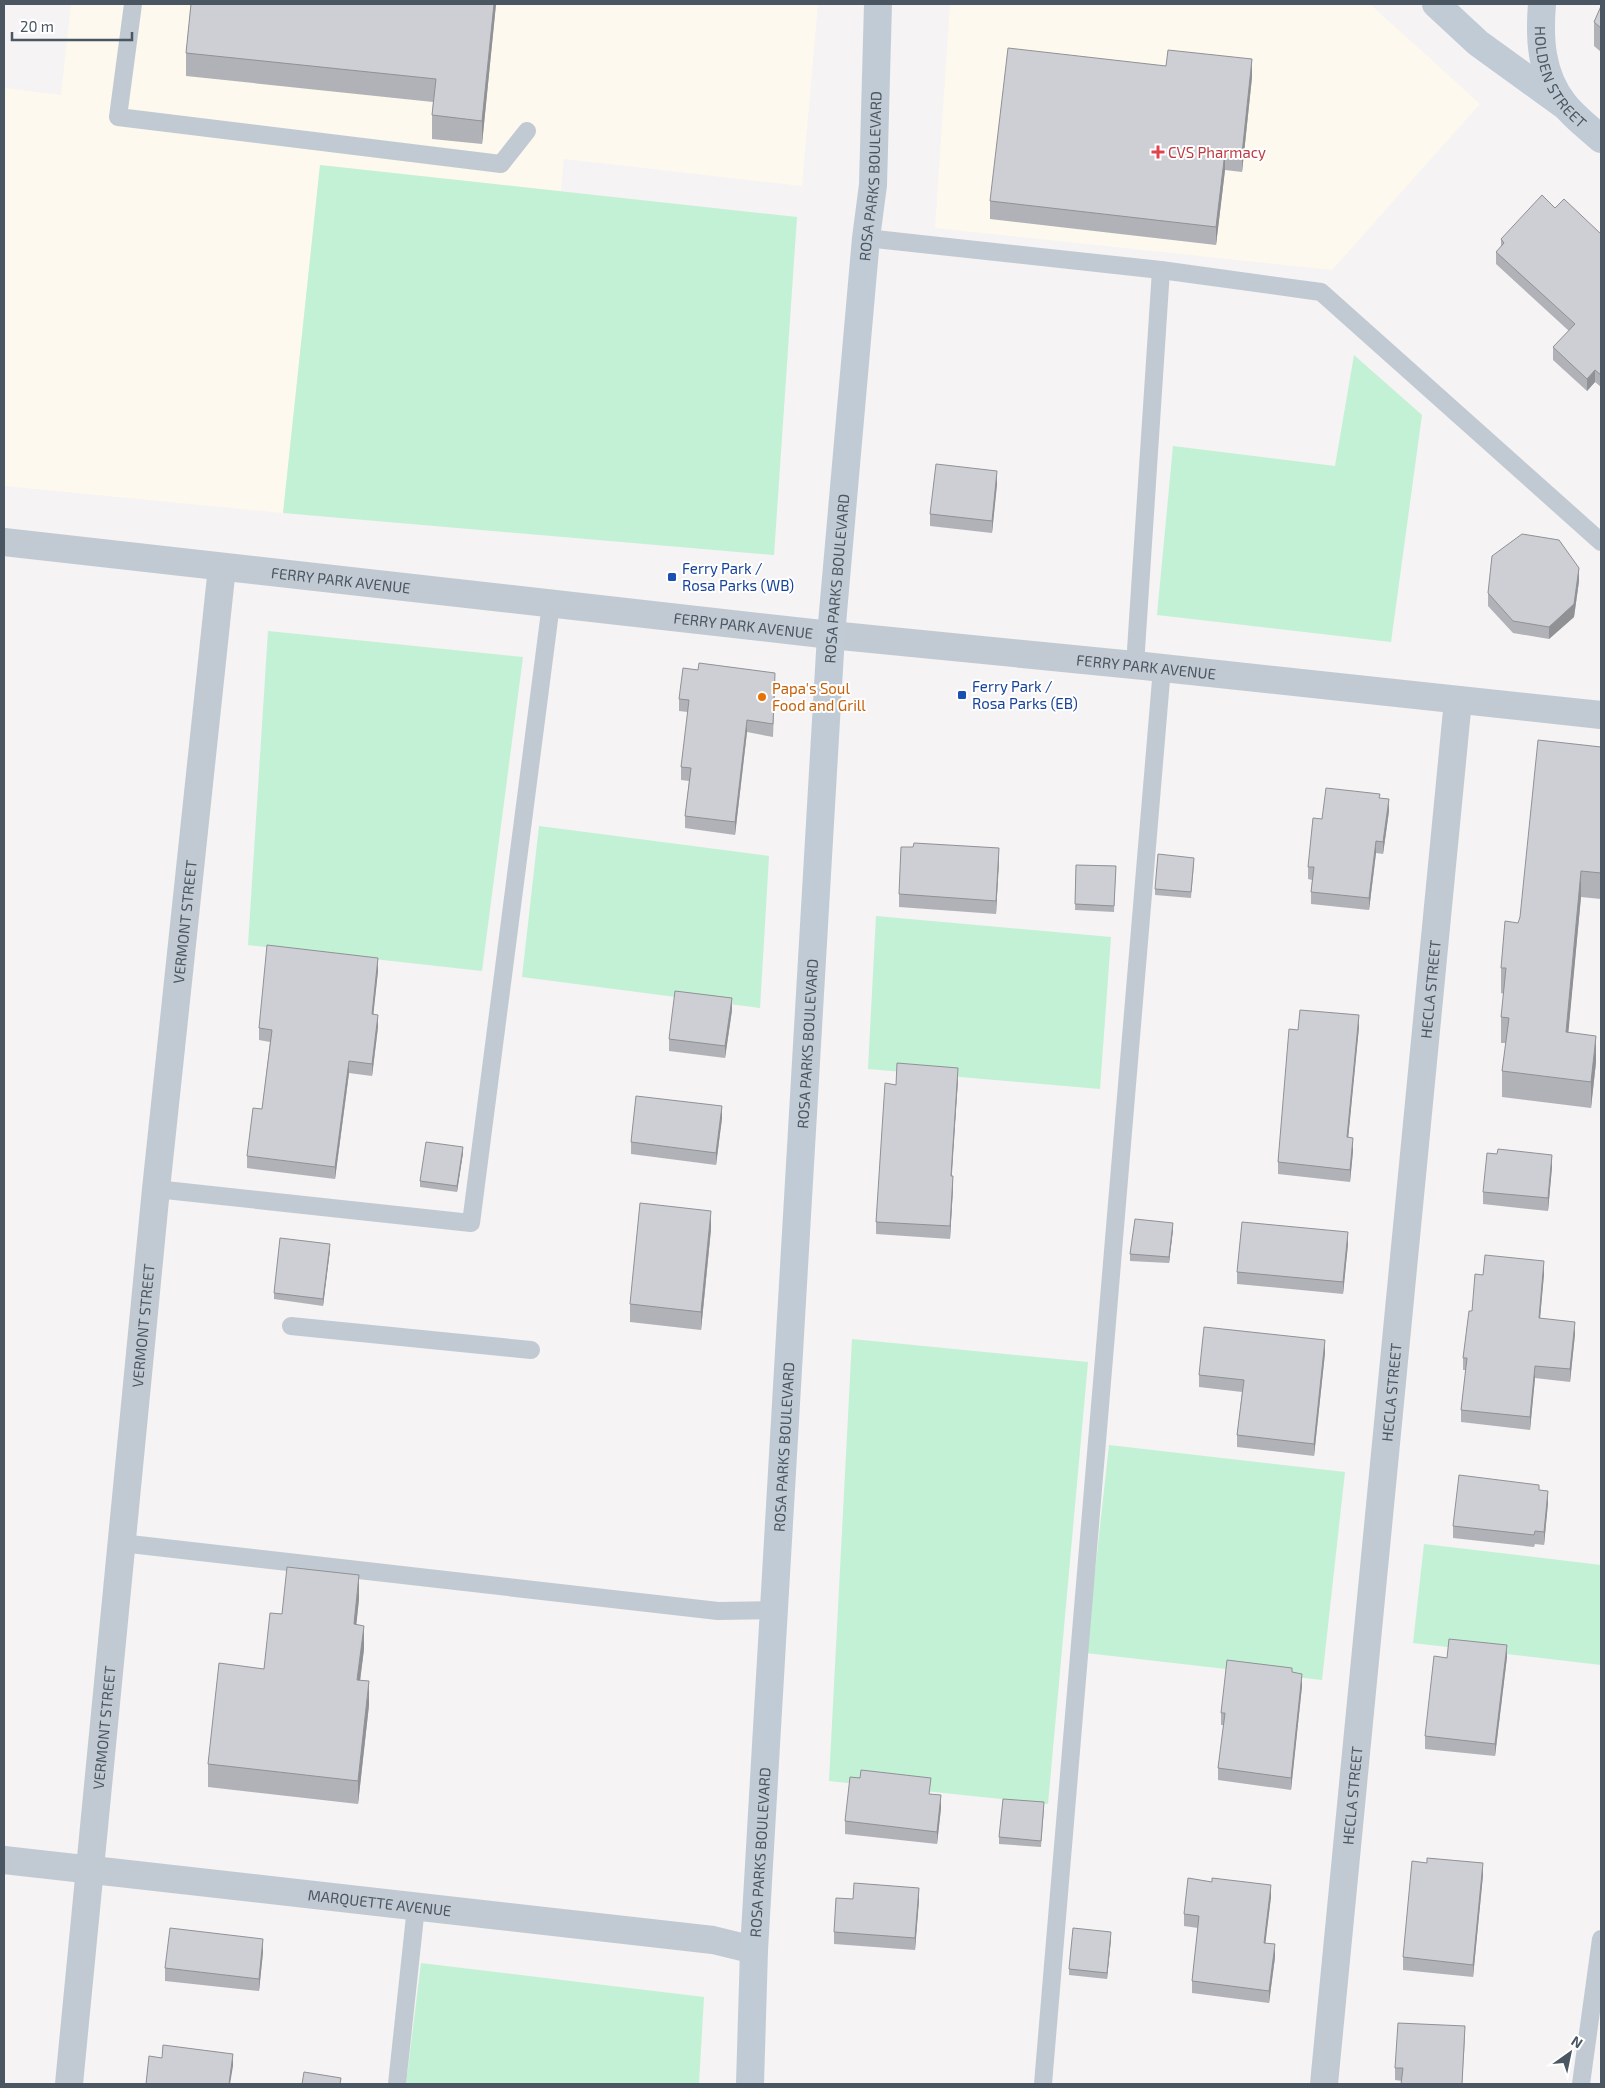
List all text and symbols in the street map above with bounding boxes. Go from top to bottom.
scale bar [12,10,132,42]
text: 20 m [20,17,54,35]
street label: HOLDEN STREET [1532,26,1591,132]
street label: ROSA PARKS BOULEVARD [855,91,885,262]
place label: CVS Pharmacy [1168,143,1266,161]
marker: CVS Pharmacy [1152,146,1164,158]
street label: ROSA PARKS BOULEVARD [820,493,852,664]
place label: Ferry Park / Rosa Parks (WB) [682,559,794,594]
street label: FERRY PARK AVENUE [270,563,412,597]
marker: Ferry Park / Rosa Parks (WB) [666,571,678,583]
street label: FERRY PARK AVENUE [673,608,814,642]
street label: FERRY PARK AVENUE [1075,650,1217,683]
place label: Ferry Park / Rosa Parks (EB) [972,677,1078,712]
place label: Papa's Soul Food and Grill [772,679,866,714]
marker: Ferry Park / Rosa Parks (EB) [956,689,968,701]
marker: Papa's Soul Food and Grill [756,691,768,703]
street label: VERMONT STREET [169,859,200,984]
street label: HECLA STREET [1416,939,1444,1039]
street label: ROSA PARKS BOULEVARD [793,958,821,1129]
street label: VERMONT STREET [128,1263,158,1388]
street label: HECLA STREET [1377,1342,1405,1442]
street label: ROSA PARKS BOULEVARD [769,1361,797,1532]
street label: VERMONT STREET [89,1665,119,1790]
street label: HECLA STREET [1338,1745,1366,1845]
street label: ROSA PARKS BOULEVARD [746,1767,774,1938]
street label: MARQUETTE AVENUE [307,1885,452,1919]
north arrow [1545,2028,1595,2078]
text: N [1568,2032,1586,2052]

